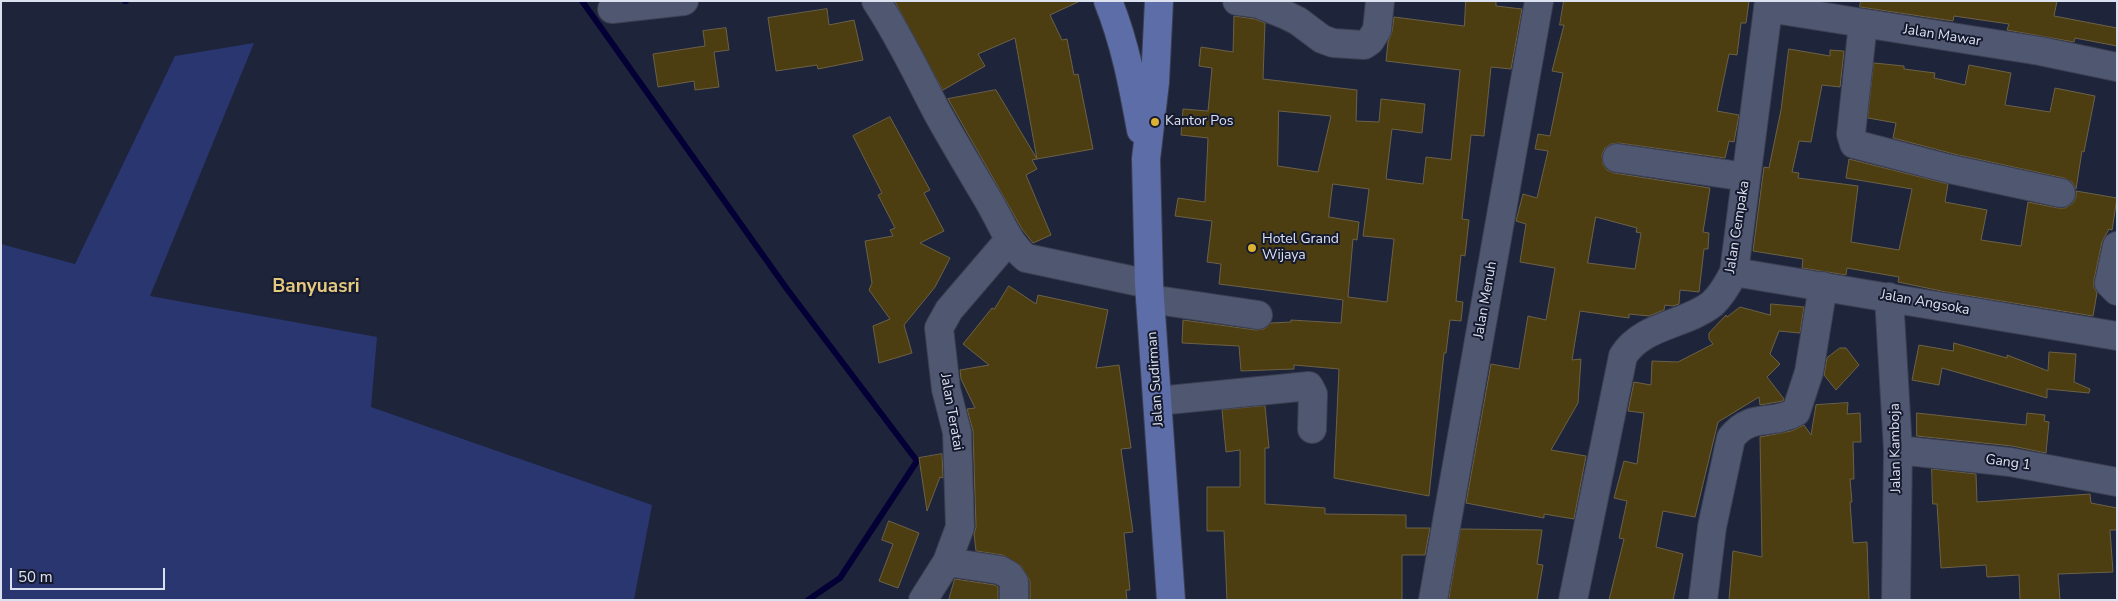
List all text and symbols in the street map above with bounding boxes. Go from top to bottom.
street label: Jalan Mawar [1902,22,1982,50]
place label: Kantor Pos [1165,114,1233,130]
marker: Kantor Pos [1149,116,1161,128]
street label: Jalan Cempaka [1722,180,1754,274]
place label: Hotel Grand Wijaya [1262,232,1339,264]
marker: Hotel Grand Wijaya [1246,242,1258,254]
street label: Jalan Menuh [1471,260,1501,340]
district label: Banyuasri [272,276,360,298]
street label: Jalan Angsoka [1879,287,1971,319]
street label: Jalan Sudirman [1144,331,1168,427]
street label: Jalan Teratai [936,372,966,452]
street label: Jalan Kamboja [1887,403,1905,493]
street label: Gang 1 [1984,451,2032,475]
scale bar [12,558,168,590]
text: 50 m [18,567,53,587]

